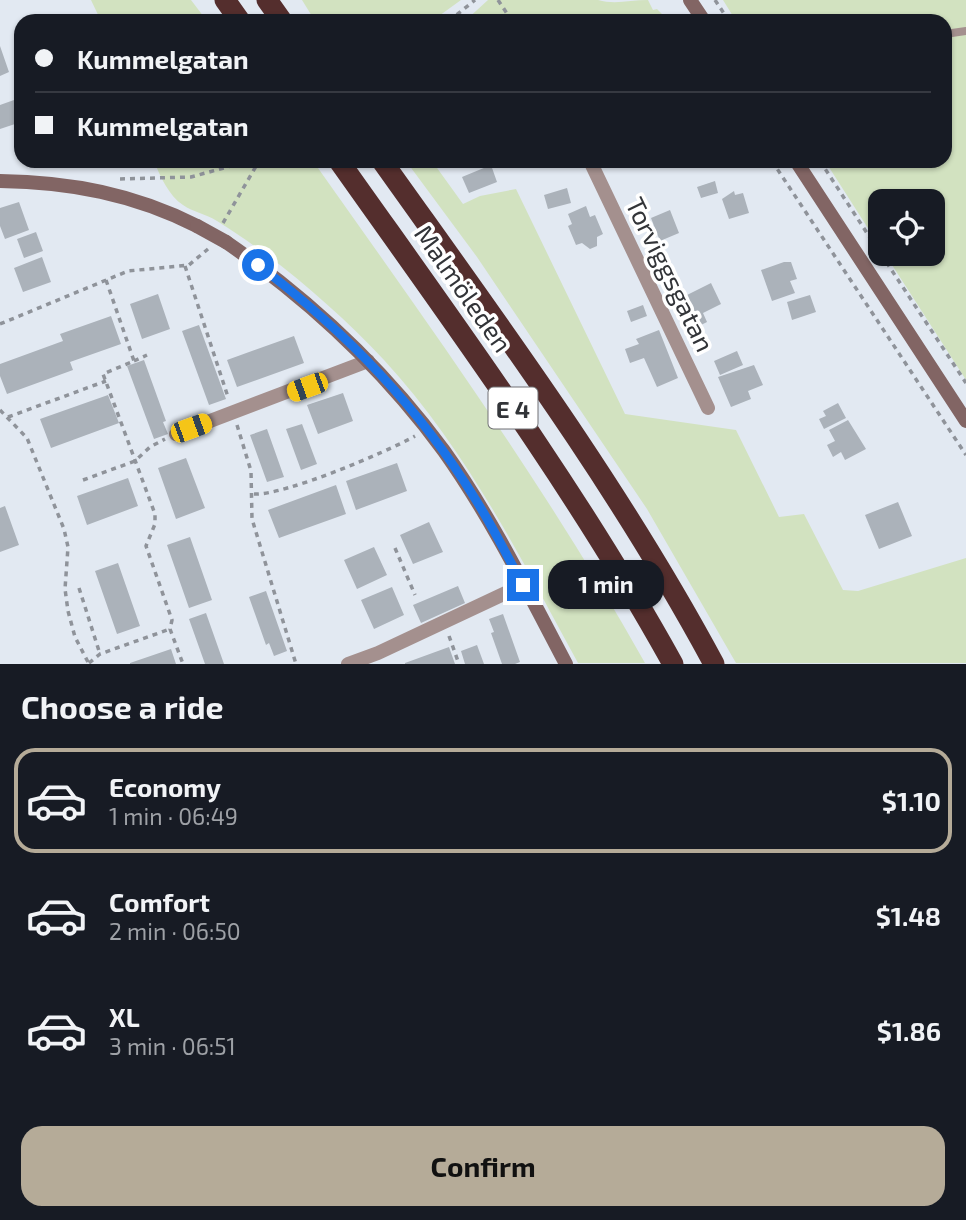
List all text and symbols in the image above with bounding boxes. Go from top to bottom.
text: Kummelgatan [77,43,249,74]
text: Kummelgatan [77,110,249,141]
map controls [868,189,945,266]
button: locate [868,189,945,266]
street label: Torviggsgatan [620,192,722,356]
street label: Malmöleden [409,218,519,358]
route start [242,249,274,281]
car [284,370,331,404]
road number: E 4 [489,388,538,428]
car [168,411,215,445]
callout: 1 min [548,560,663,610]
route end [507,569,539,601]
text: 1 min [578,570,634,598]
text: Choose a ride [21,687,224,725]
icon: car [25,769,88,832]
text: Economy [109,771,221,802]
text: $1.10 [882,785,941,816]
text: 1 min · 06:49 [109,802,238,830]
icon: car [25,884,88,947]
text: Comfort [109,886,210,917]
text: $1.48 [876,900,941,931]
text: 2 min · 06:50 [109,917,241,945]
icon: car [25,999,88,1062]
text: XL [109,1001,140,1032]
text: $1.86 [877,1015,941,1046]
text: 3 min · 06:51 [109,1032,236,1060]
button: Confirm [21,1126,945,1206]

